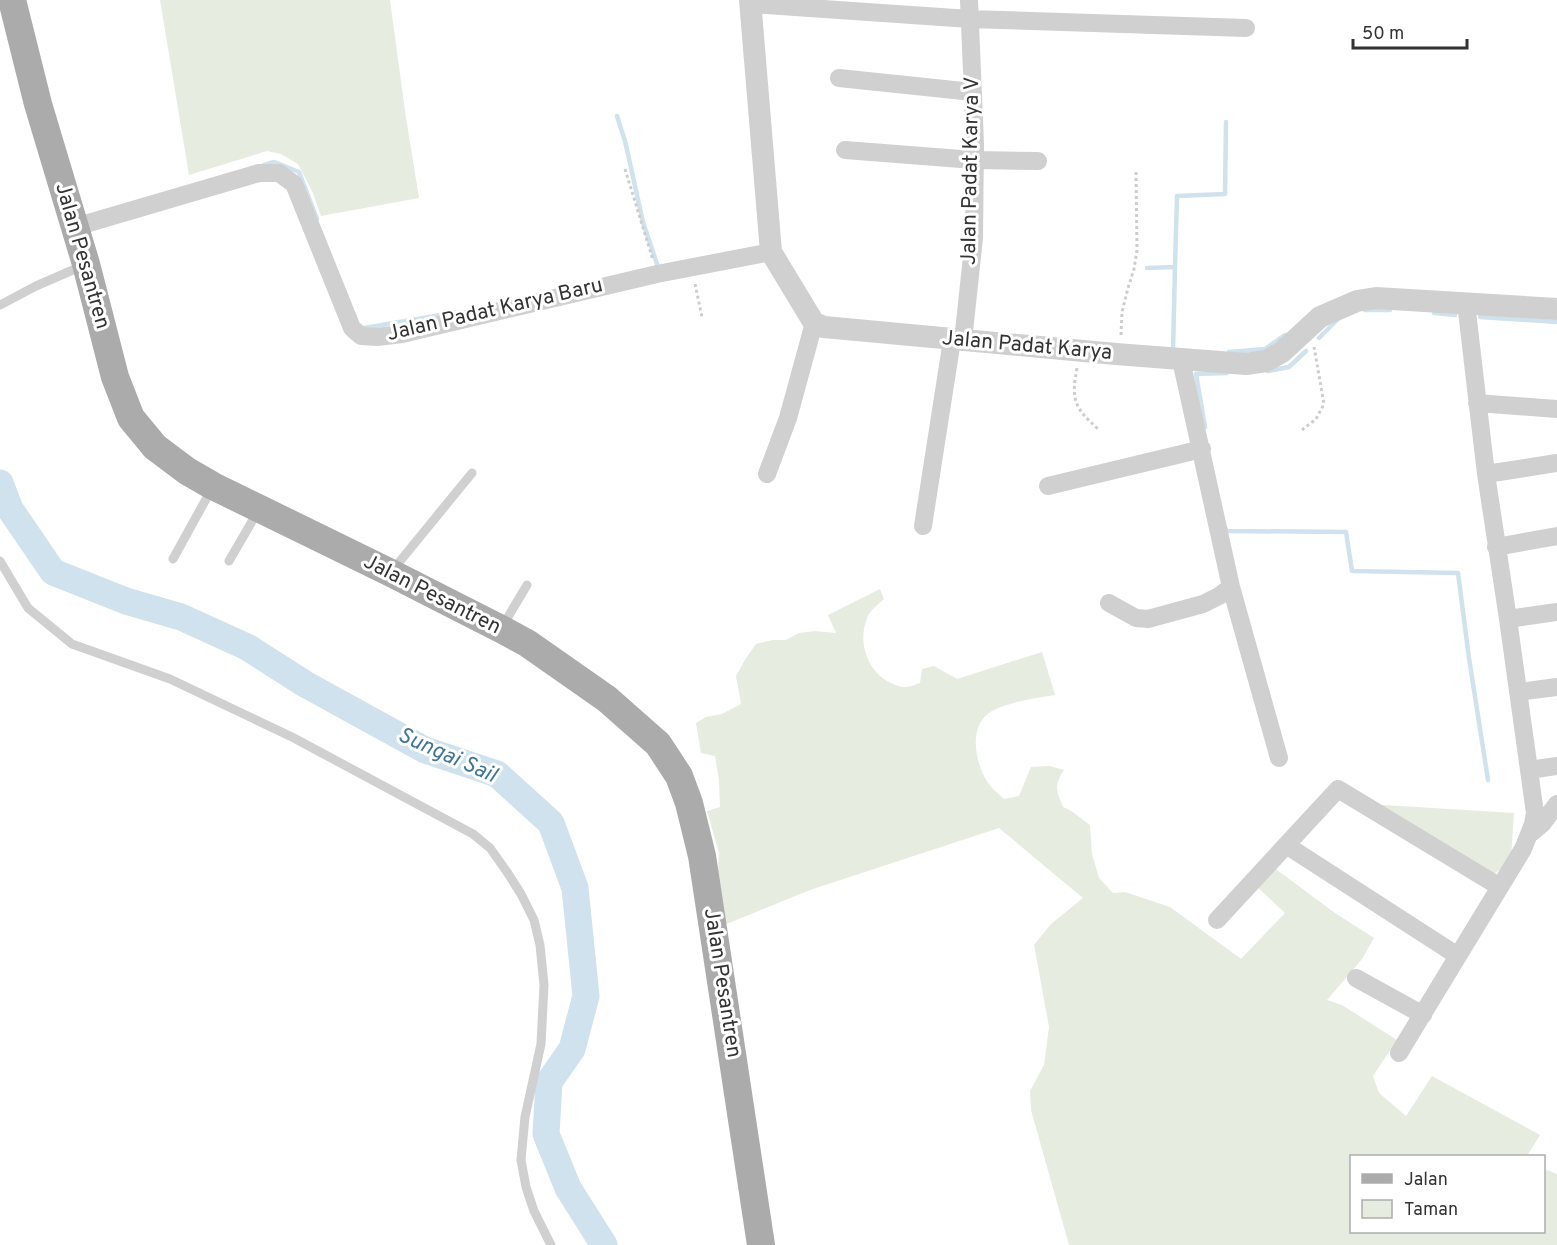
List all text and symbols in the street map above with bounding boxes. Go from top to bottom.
scale bar [1353,12,1467,50]
text: 50 m [1362,23,1404,46]
street label: Jalan Padat Karya V [956,77,986,265]
street label: Jalan Pesantren [48,180,116,332]
street label: Jalan Padat Karya Baru [384,272,606,348]
street label: Jalan Padat Karya [941,325,1113,367]
street label: Jalan Pesantren [359,549,505,641]
water label: Sungai Sail [393,722,502,790]
street label: Jalan Pesantren [697,906,747,1060]
legend [1350,1155,1545,1233]
text: Jalan [1404,1169,1448,1192]
text: Taman [1404,1199,1458,1222]

